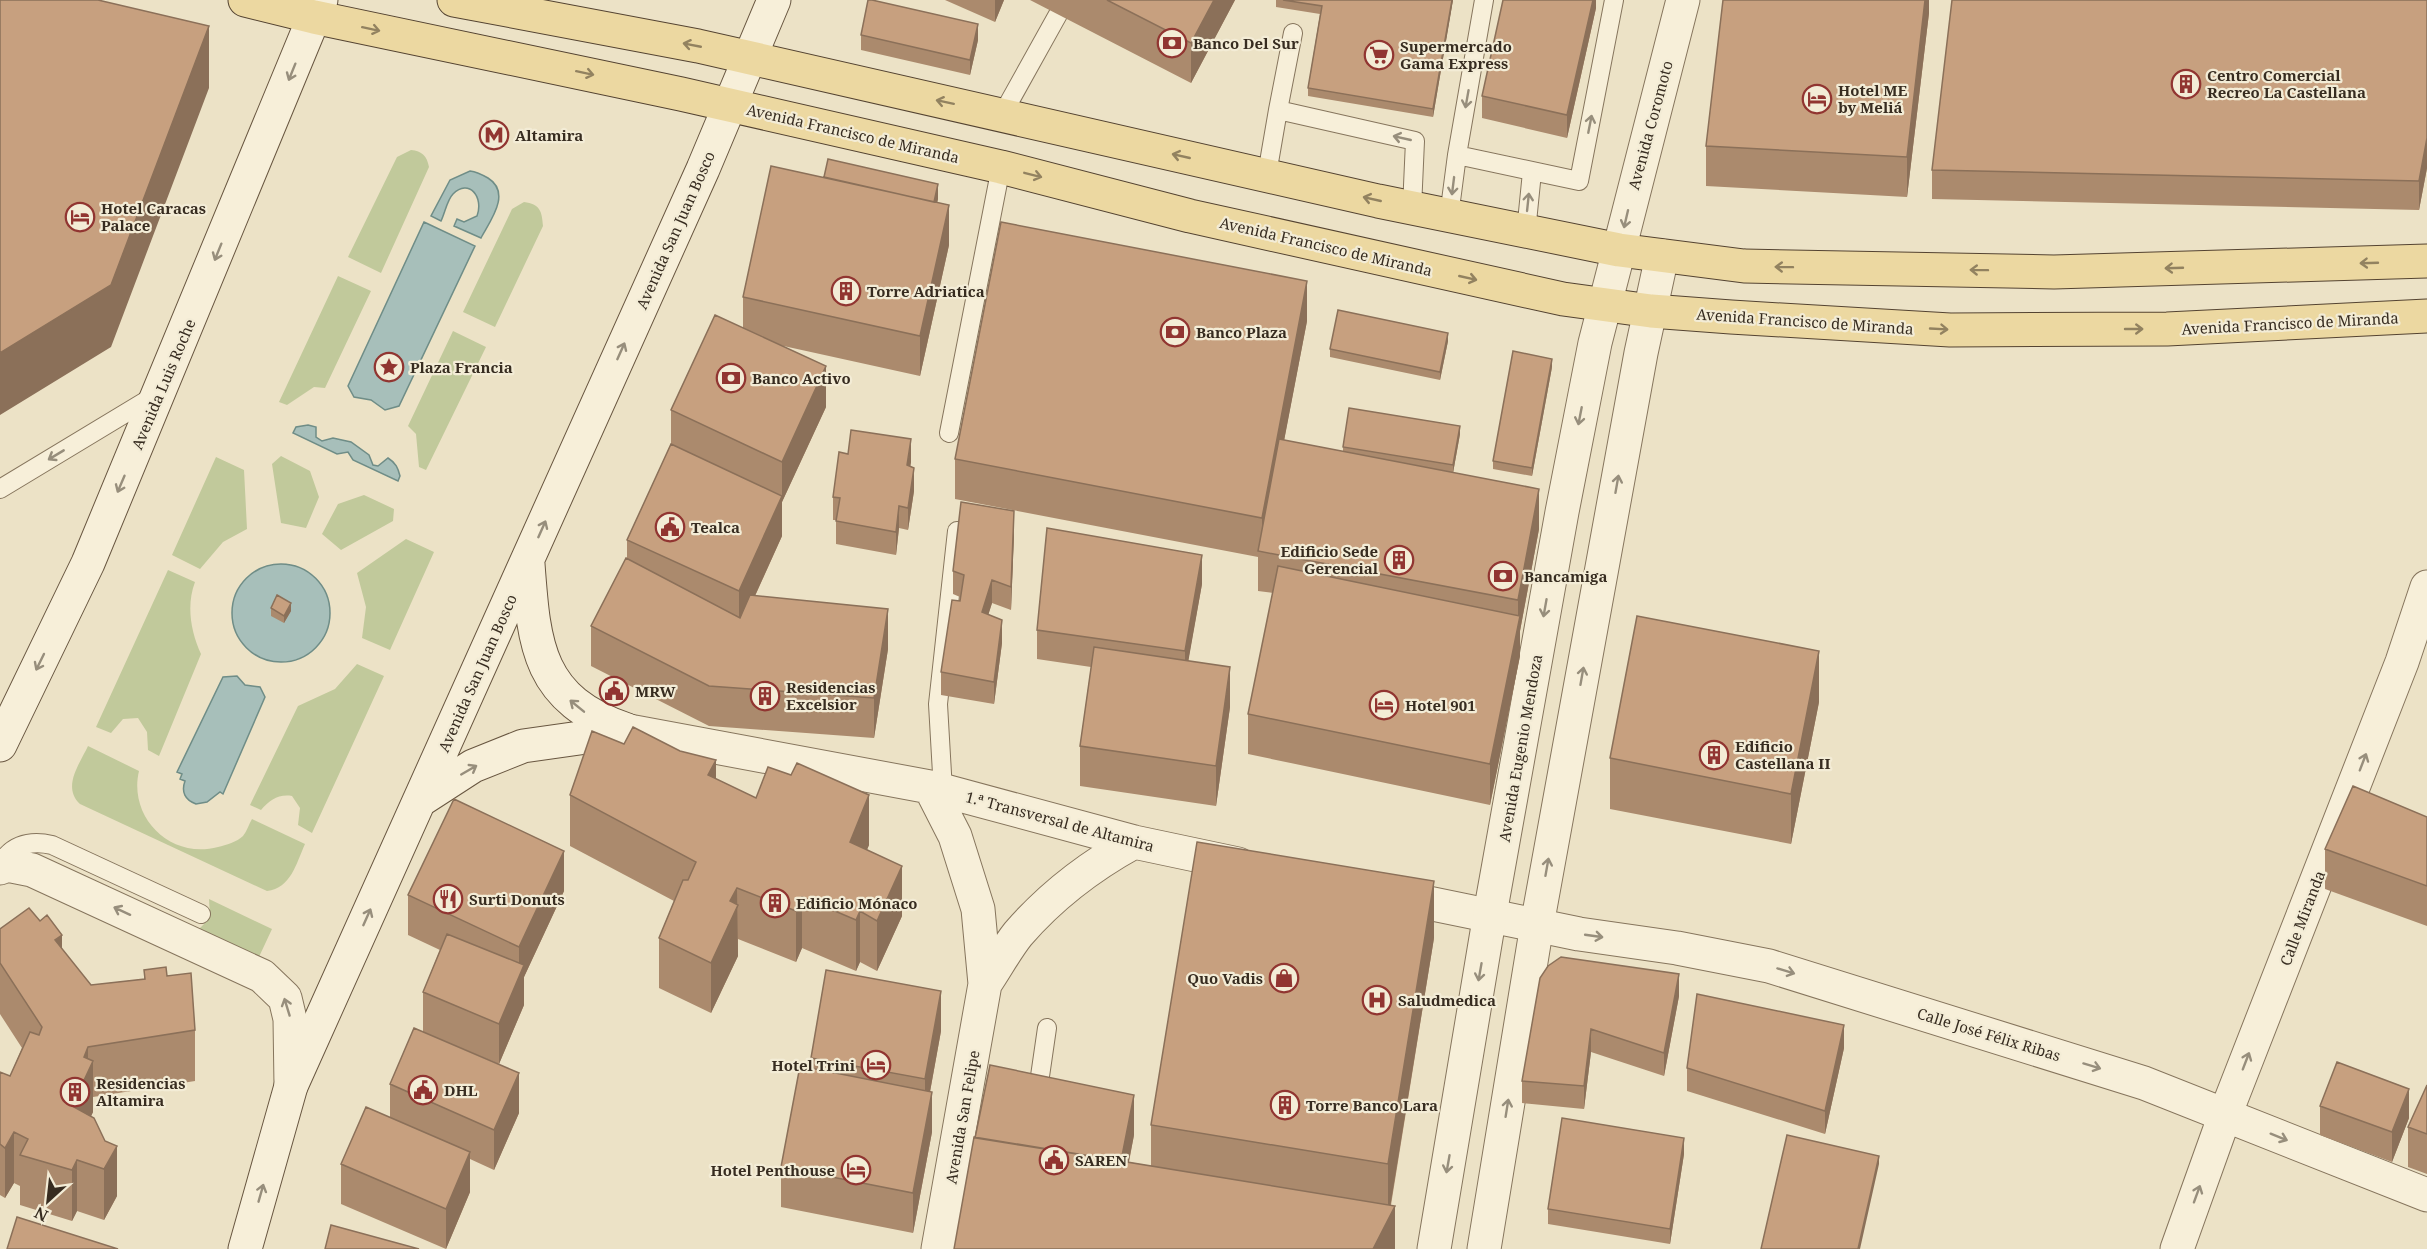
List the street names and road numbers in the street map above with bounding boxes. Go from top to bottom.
street label: Avenida Coromoto [1623,58,1677,192]
street label: Avenida Francisco de Miranda [745,99,961,167]
street label: Avenida San Juan Bosco [631,148,719,312]
street label: Avenida Francisco de Miranda [1218,212,1434,280]
street label: Avenida Francisco de Miranda [1696,303,1914,339]
street label: Avenida Francisco de Miranda [2181,307,2399,339]
street label: Avenida Luis Roche [126,316,200,452]
street label: Avenida San Juan Bosco [433,591,521,755]
street label: Avenida Eugenio Mendoza [1494,653,1546,843]
street label: 1.ª Transversal de Altamira [964,786,1156,856]
street label: Calle Miranda [2275,868,2329,968]
street label: Calle José Félix Ribas [1915,1003,2063,1065]
street label: Avenida San Felipe [940,1049,984,1185]

